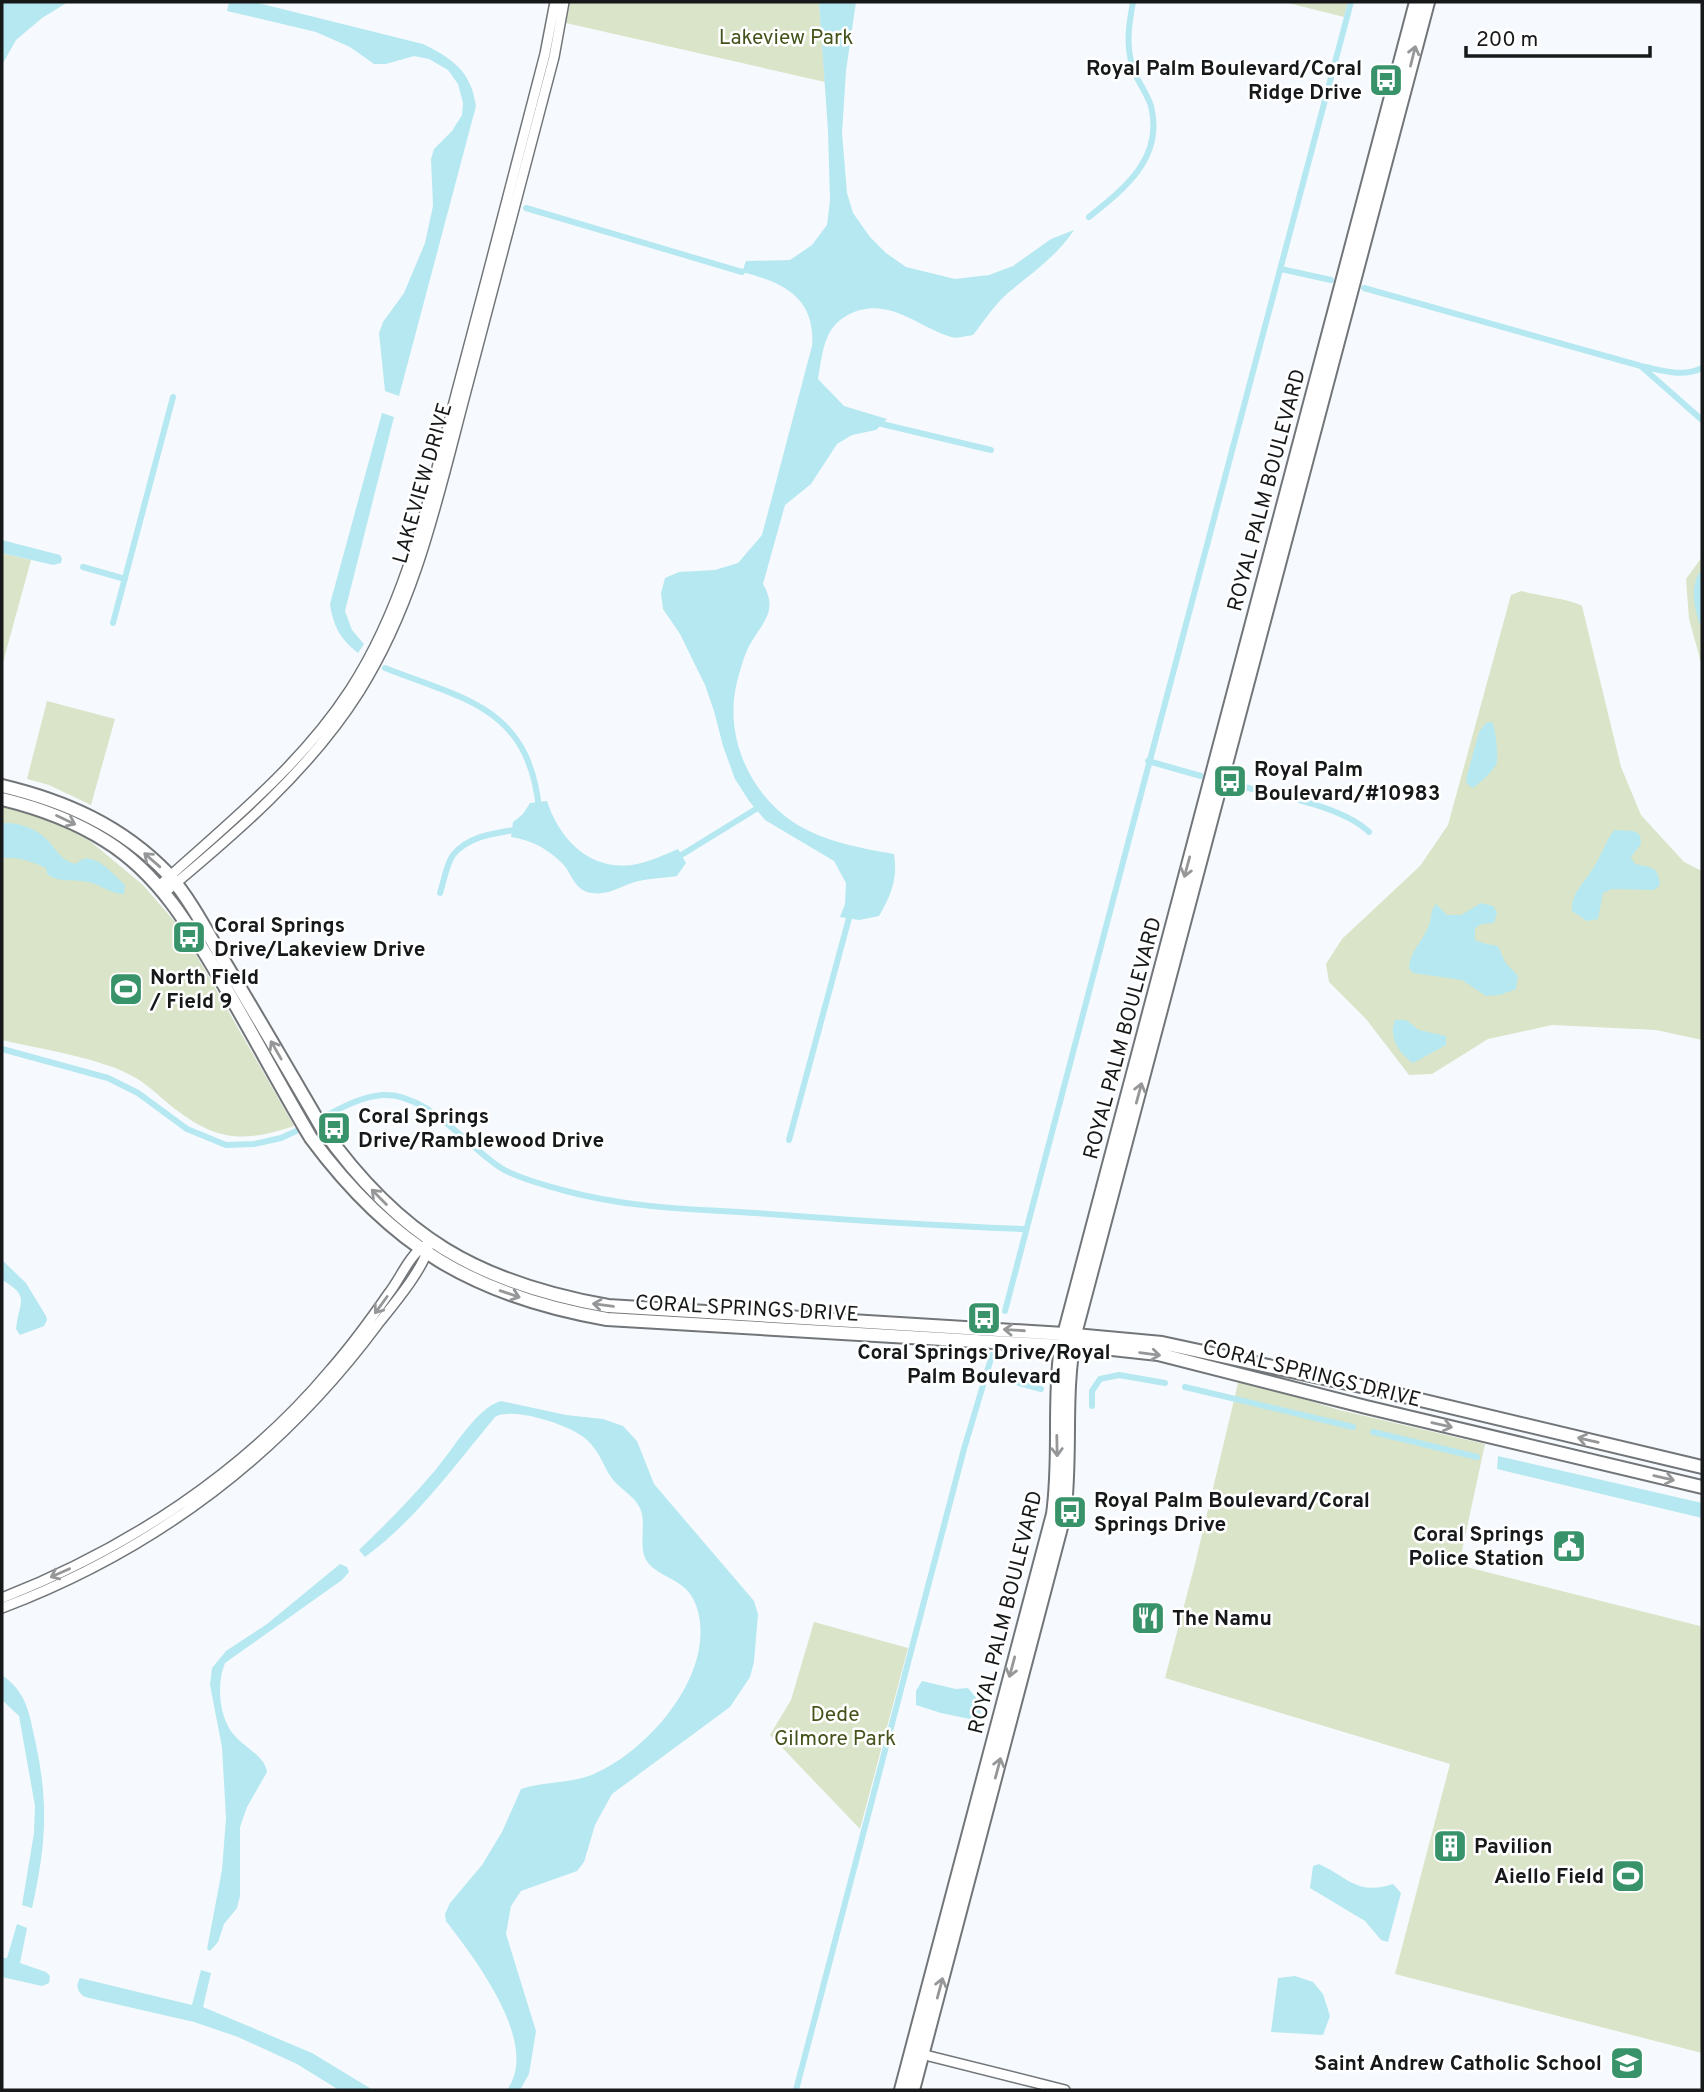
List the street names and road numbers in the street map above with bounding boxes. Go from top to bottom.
street label: ROYAL PALM BOULEVARD [1222,366,1313,615]
street label: LAKEVIEW DRIVE [388,400,459,567]
street label: ROYAL PALM BOULEVARD [1078,914,1169,1163]
street label: CORAL SPRINGS DRIVE [634,1290,860,1329]
street label: CORAL SPRINGS DRIVE [1200,1334,1424,1415]
street label: ROYAL PALM BOULEVARD [963,1488,1050,1737]

